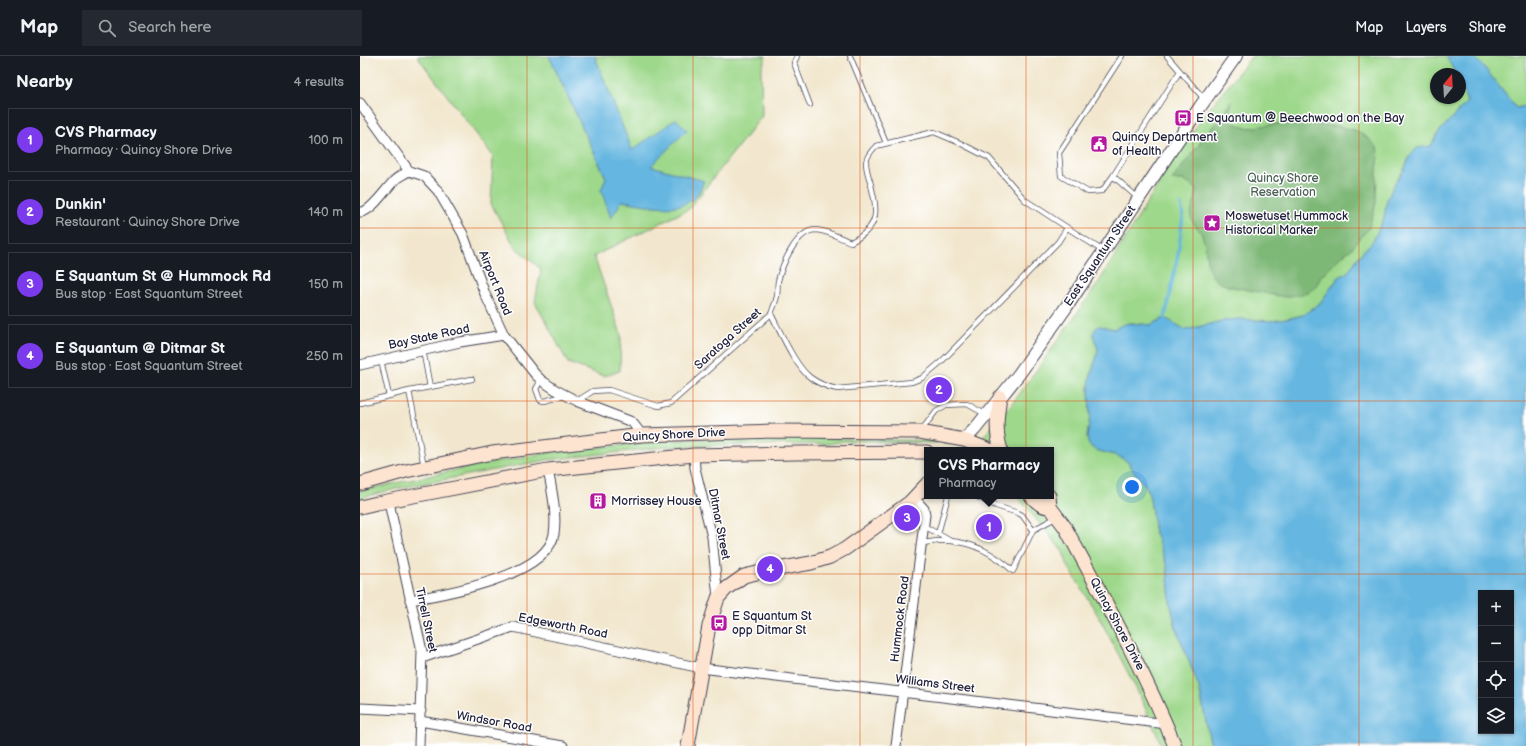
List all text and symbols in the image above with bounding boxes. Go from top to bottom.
search box [82,10,362,46]
text: Map [20,16,58,39]
icon: search [96,17,118,39]
text: Search here [128,18,211,37]
text: Map [1355,19,1383,36]
text: Layers [1405,19,1447,36]
text: Share [1469,19,1506,36]
north arrow [1430,68,1466,104]
text: Nearby [16,72,73,92]
text: 4 results [294,74,344,90]
bus stop icon: E Squantum @ Beechwood on the Bay [1173,108,1193,128]
place label: E Squantum @ Beechwood on the Bay [1196,111,1405,126]
text: CVS Pharmacy [55,123,157,142]
place label: Quincy Department of Health [1112,130,1217,159]
text: 1 [27,132,33,148]
text: 100 m [308,132,343,148]
public building icon: Quincy Department of Health [1089,134,1109,154]
text: Pharmacy · Quincy Shore Drive [55,142,232,158]
park label: Quincy Shore Reservation [1247,171,1319,200]
text: Dunkin' [55,195,106,214]
street label: East Squantum Street [1061,203,1139,309]
text: 2 [26,204,34,220]
text: 140 m [308,204,343,220]
place label: Moswetuset Hummock Historical Marker [1225,209,1348,238]
place icon: Moswetuset Hummock Historical Marker [1202,213,1222,233]
text: Restaurant · Quincy Shore Drive [55,214,240,230]
street label: Airport Road [475,248,515,318]
text: E Squantum St @ Hummock Rd [55,267,271,286]
text: 3 [26,276,34,292]
text: 150 m [309,276,343,292]
text: Bus stop · East Squantum Street [55,286,242,302]
street label: Saratoga Street [691,305,765,373]
street label: Bay State Road [387,321,471,353]
text: E Squantum @ Ditmar St [55,339,225,358]
text: 4 [26,348,34,364]
text: 250 m [306,348,343,364]
text: Bus stop · East Squantum Street [55,358,242,374]
pin: 2 [926,375,952,405]
street label: Quincy Shore Drive [622,425,726,445]
popup [924,447,1054,499]
text: CVS Pharmacy [938,456,1040,475]
text: Pharmacy [938,475,996,491]
your location [1122,477,1142,497]
street label: Ditmar Street [705,487,733,561]
building icon: Morrissey House [588,491,608,511]
place label: Morrissey House [611,494,702,509]
pin: 3 [894,503,920,533]
pin: 1 [976,512,1002,542]
pin: 4 [757,554,783,584]
street label: Hummock Road [887,575,913,663]
street label: Quincy Shore Drive [1086,575,1148,673]
street label: Tirrell Street [412,586,440,654]
map controls [1478,590,1514,734]
button: + [1478,590,1514,626]
place label: E Squantum St opp Ditmar St [732,609,812,638]
street label: Edgeworth Road [517,610,609,642]
bus stop icon: E Squantum St opp Ditmar St [709,613,729,633]
button: − [1478,626,1514,662]
button: locate [1478,662,1514,698]
street label: Williams Street [894,672,976,696]
button: layers [1478,698,1514,734]
street label: Windsor Road [455,708,533,736]

